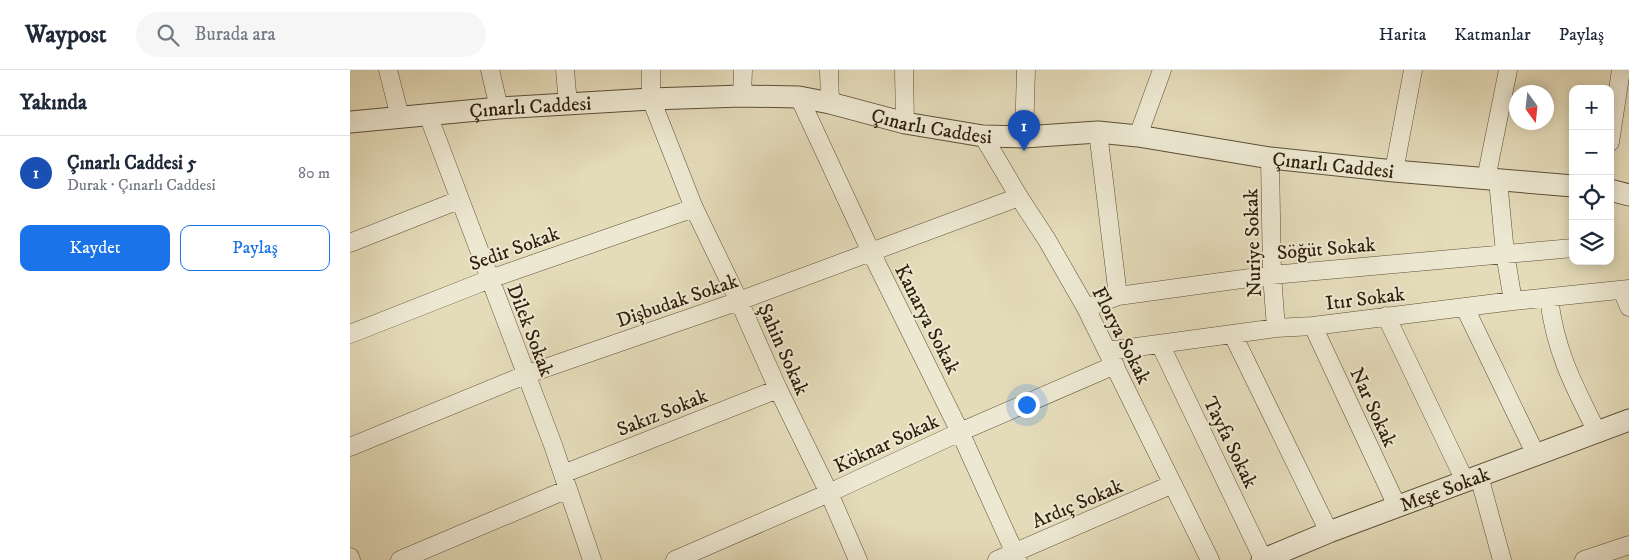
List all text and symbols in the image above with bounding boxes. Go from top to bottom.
search box [136,12,486,57]
text: Waypost [25,20,106,50]
icon: search [154,21,182,49]
text: Burada ara [194,23,276,46]
text: Harita [1379,24,1426,46]
text: Katmanlar [1454,24,1531,46]
text: Paylaş [1559,24,1604,46]
north arrow [1509,85,1554,130]
map controls [1569,85,1614,265]
button: + [1569,85,1614,130]
text: Yakında [20,90,87,116]
street label: Çınarlı Caddesi [468,92,592,125]
street label: Çınarlı Caddesi [868,104,992,150]
pin: 1 [1008,110,1040,151]
button: − [1569,130,1614,175]
street label: Çınarlı Caddesi [1271,147,1395,185]
text: Çınarlı Caddesi 5 [67,152,196,175]
text: 1 [33,163,39,183]
text: 80 m [298,163,330,183]
text: Durak · Çınarlı Caddesi [67,175,216,195]
button: locate [1569,175,1614,220]
street label: Nuriye Sokak [1239,188,1268,298]
button: layers [1569,220,1614,265]
street label: Sedir Sokak [466,222,563,277]
button: Kaydet [20,225,170,271]
button: Paylaş [180,225,330,271]
street label: Söğüt Sokak [1276,233,1376,266]
street label: Kanarya Sokak [888,261,965,379]
street label: Dişbudak Sokak [613,269,742,334]
street label: Dilek Sokak [501,281,559,380]
street label: Itır Sokak [1324,282,1406,317]
street label: Florya Sokak [1085,283,1156,389]
street label: Şahin Sokak [751,300,814,399]
street label: Nar Sokak [1343,364,1402,451]
street label: Sakız Sokak [614,384,712,443]
your location [1014,392,1040,418]
street label: Tayfa Sokak [1197,393,1263,493]
street label: Köknar Sokak [830,409,943,479]
street label: Meşe Sokak [1397,462,1494,518]
street label: Ardıç Sokak [1028,474,1127,535]

